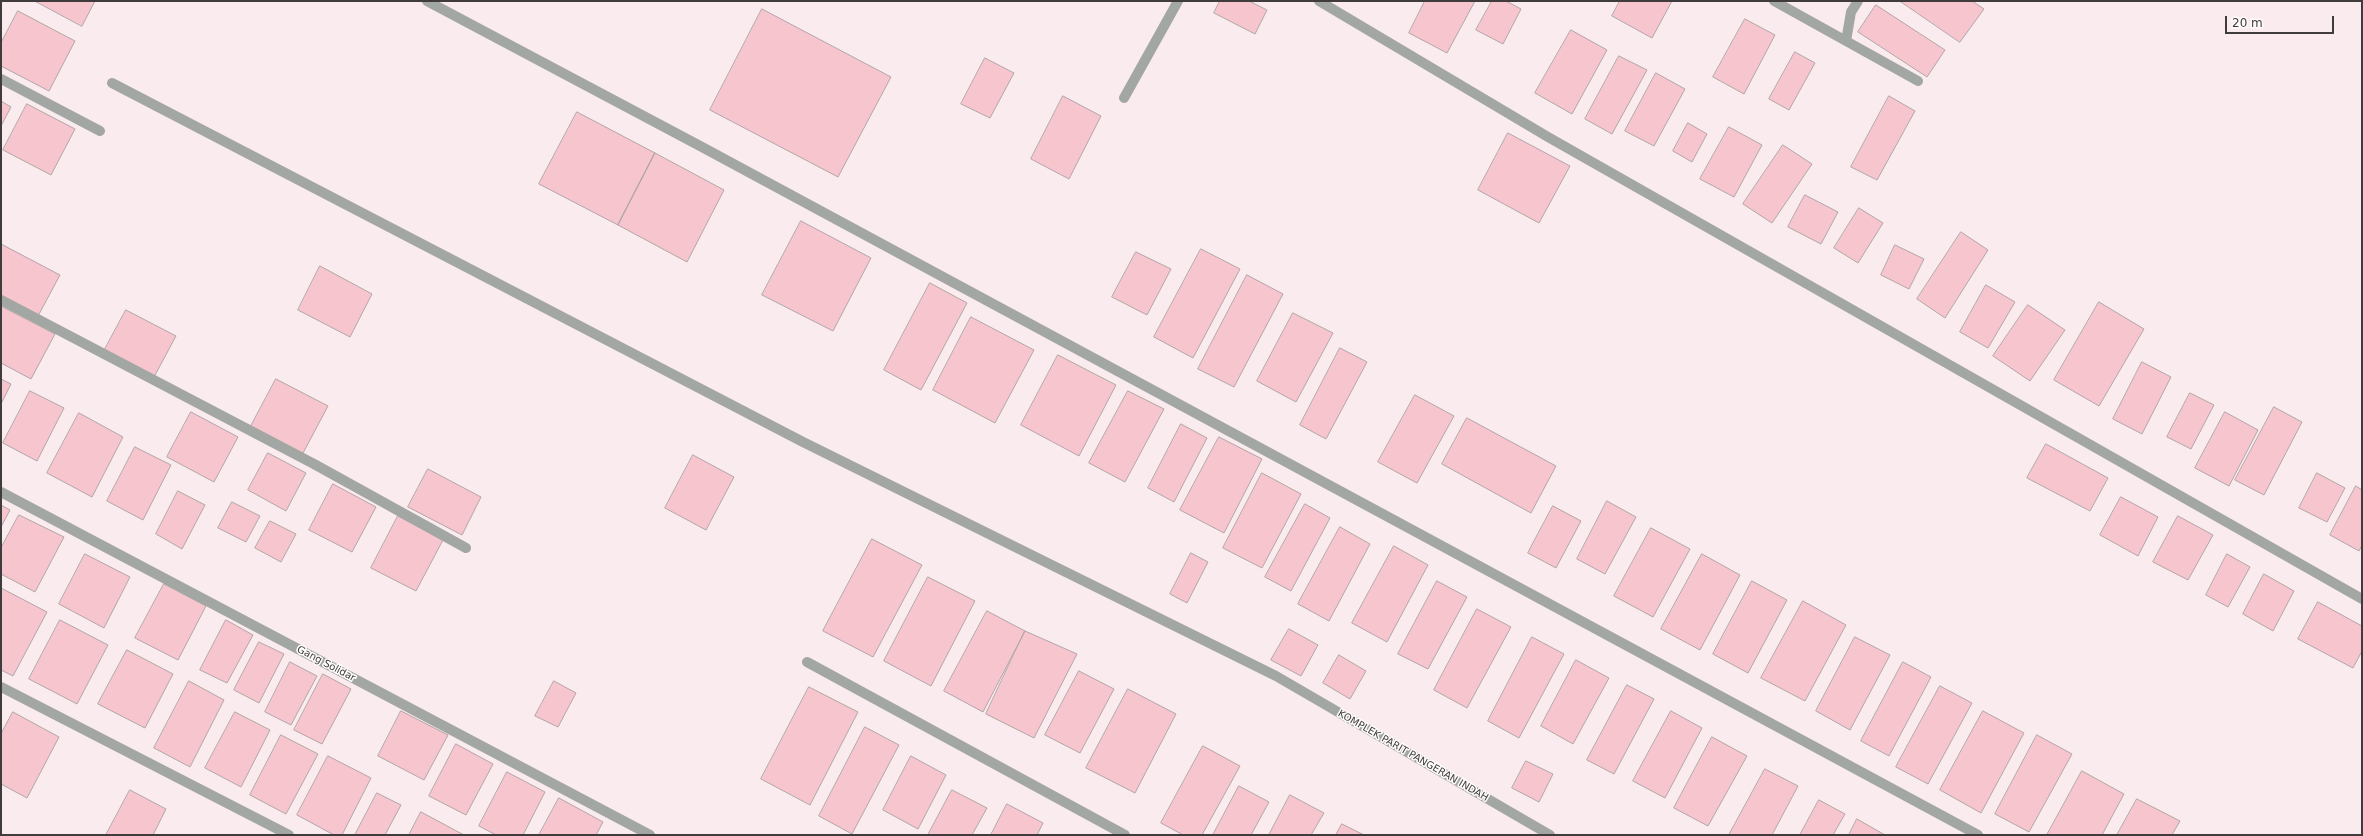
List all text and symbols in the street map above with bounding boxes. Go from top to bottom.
scale bar [2227,8,2336,34]
text: 20 m [2232,16,2263,30]
street label: Gang Solidar [295,644,357,684]
street label: KOMPLEK PARIT PANGERAN INDAH [1336,708,1490,804]

